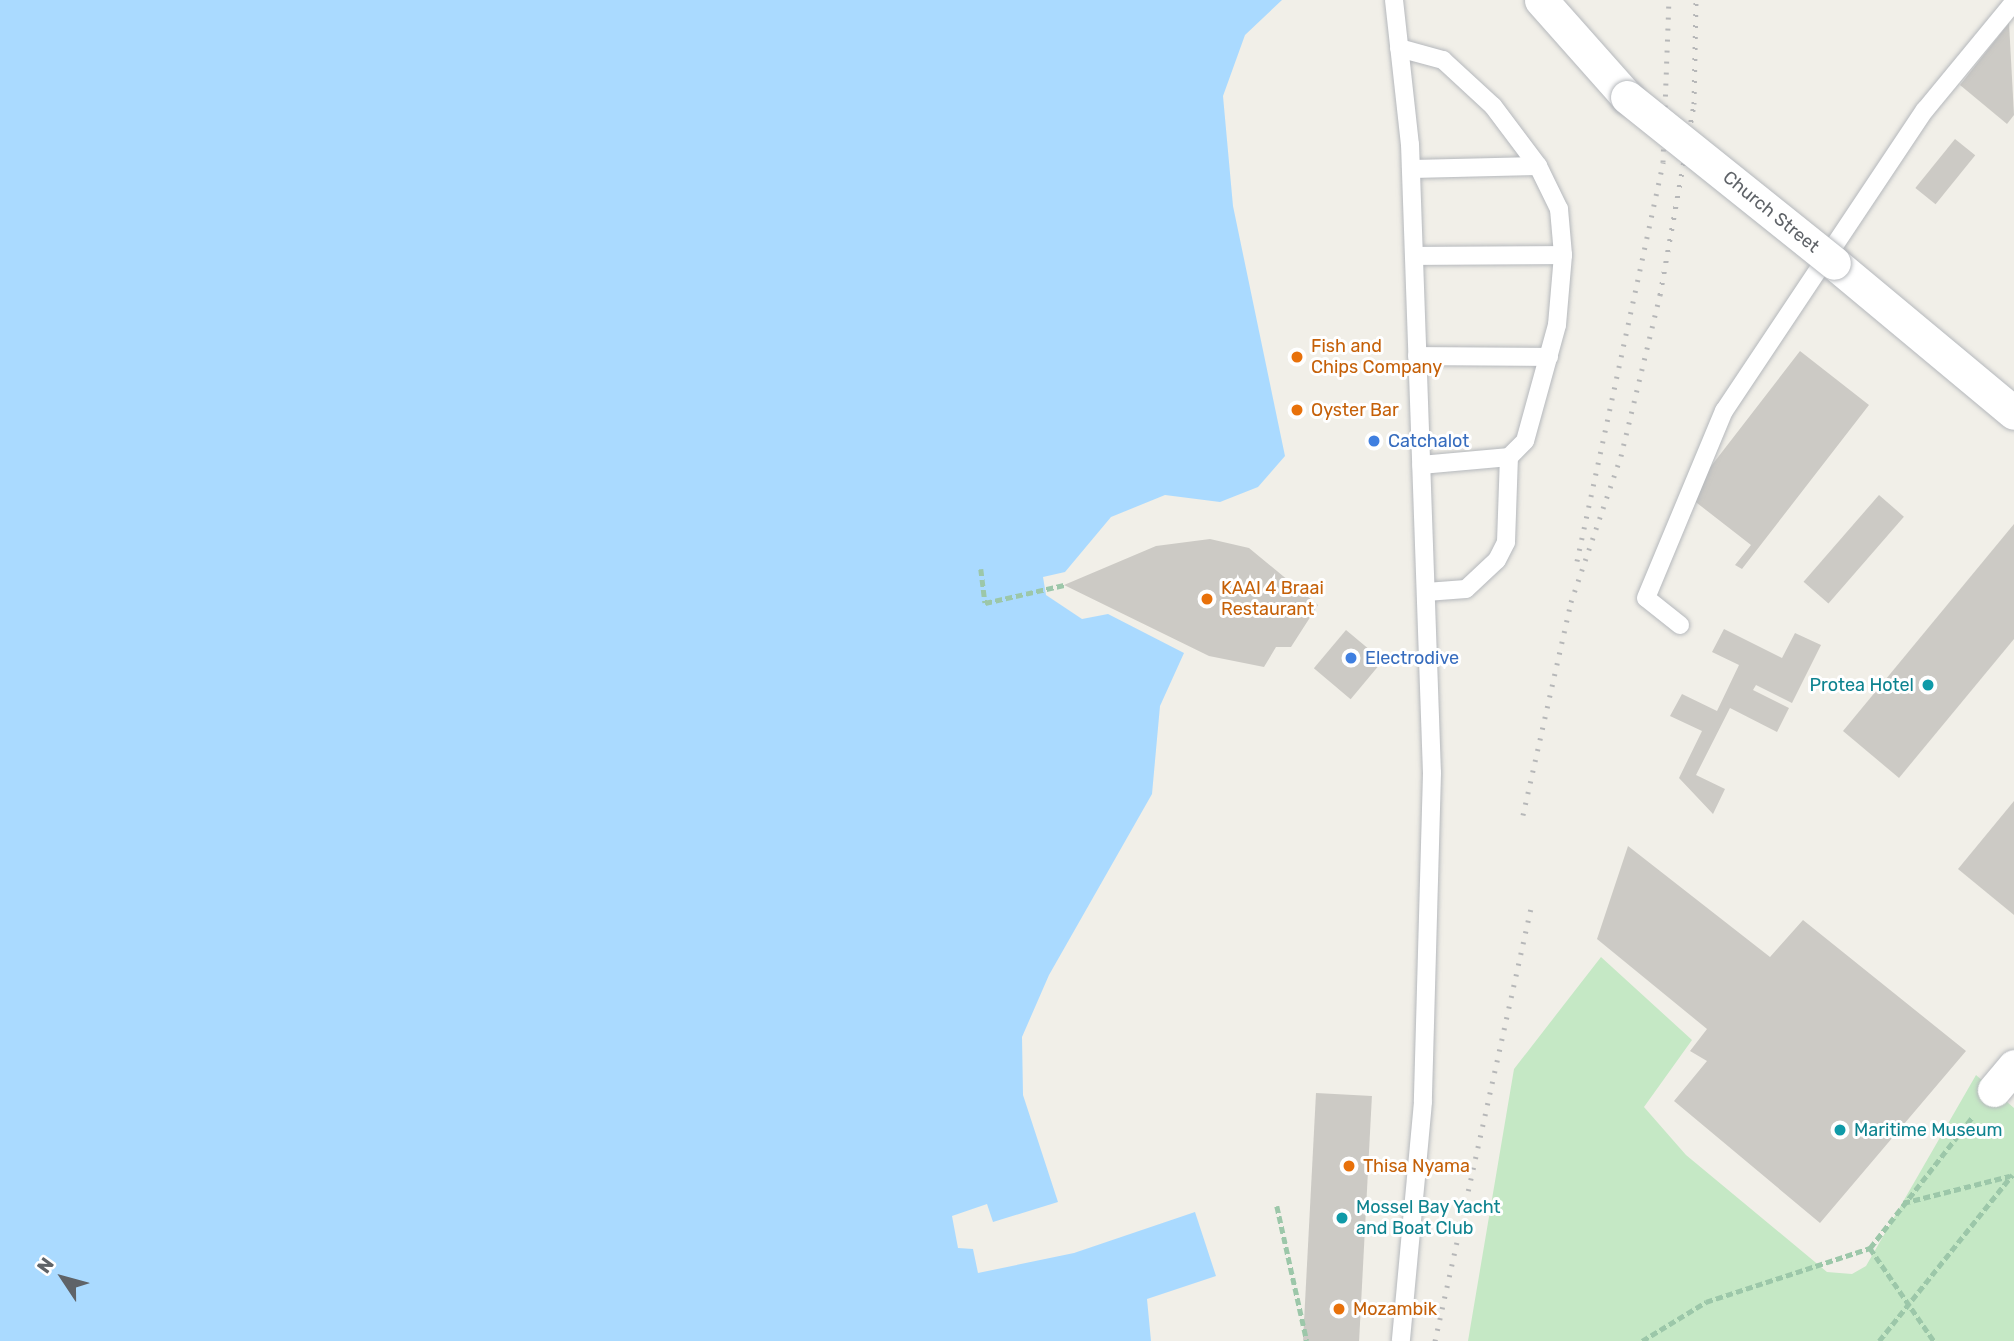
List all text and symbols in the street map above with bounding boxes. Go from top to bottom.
street label: Church Street [1718,167,1824,257]
place label: Fish and Chips Company [1311,336,1442,378]
marker: Fish and Chips Company [1289,349,1305,365]
place label: Oyster Bar [1311,399,1399,421]
marker: Oyster Bar [1289,402,1305,418]
place label: Catchalot [1388,430,1469,452]
marker: Catchalot [1366,433,1382,449]
place label: KAAI 4 Braai Restaurant [1221,578,1324,620]
marker: KAAI 4 Braai Restaurant [1199,591,1215,607]
place label: Electrodive [1365,647,1459,669]
marker: Electrodive [1343,650,1359,666]
place label: Protea Hotel [1809,674,1914,696]
marker: Protea Hotel [1920,677,1936,693]
place label: Maritime Museum [1854,1119,2003,1141]
marker: Maritime Museum [1832,1122,1848,1138]
place label: Thisa Nyama [1363,1155,1470,1177]
marker: Thisa Nyama [1341,1158,1357,1174]
place label: Mossel Bay Yacht and Boat Club [1356,1197,1502,1240]
marker: Mossel Bay Yacht and Boat Club [1334,1210,1350,1226]
north arrow [28,1243,98,1313]
text: N [32,1253,59,1278]
place label: Mozambik [1353,1298,1437,1320]
marker: Mozambik [1331,1301,1347,1317]

